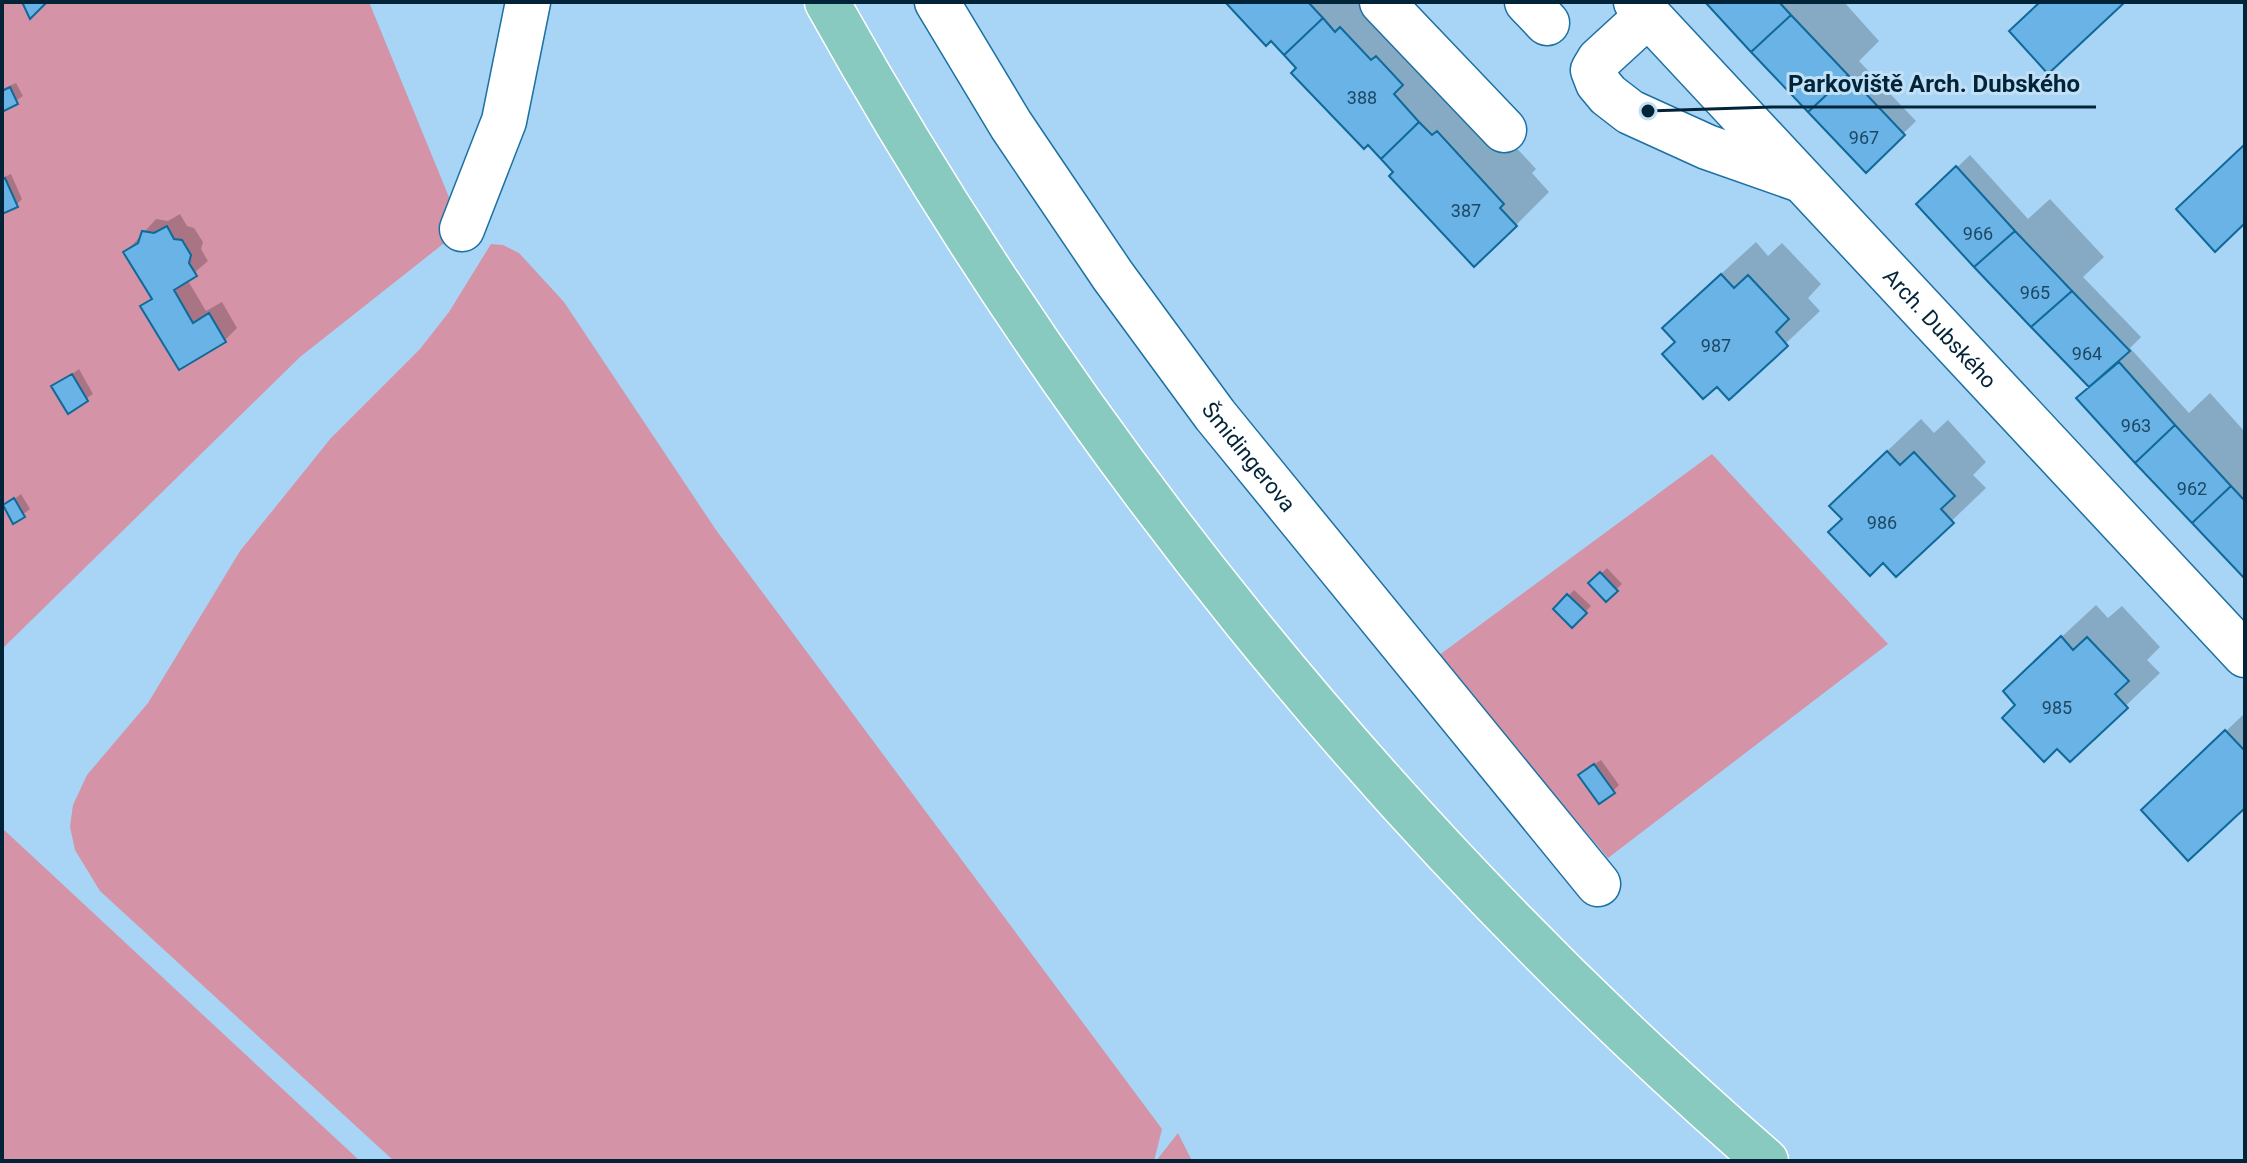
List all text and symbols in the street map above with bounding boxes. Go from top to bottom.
callout: Parkoviště Arch. Dubského [1772,59,2096,107]
text: Parkoviště Arch. Dubského [1788,70,2080,98]
house number: 388 [1347,87,1377,108]
house number: 967 [1849,127,1879,148]
house number: 387 [1451,200,1481,221]
house number: 966 [1963,223,1993,244]
street label: Arch. Dubského [1878,263,2002,393]
house number: 965 [2020,282,2050,303]
house number: 987 [1701,335,1731,356]
house number: 964 [2072,343,2102,364]
street label: Šmidingerova [1197,396,1301,516]
house number: 963 [2121,415,2151,436]
house number: 962 [2177,478,2207,499]
house number: 986 [1867,512,1897,533]
house number: 985 [2042,697,2072,718]

